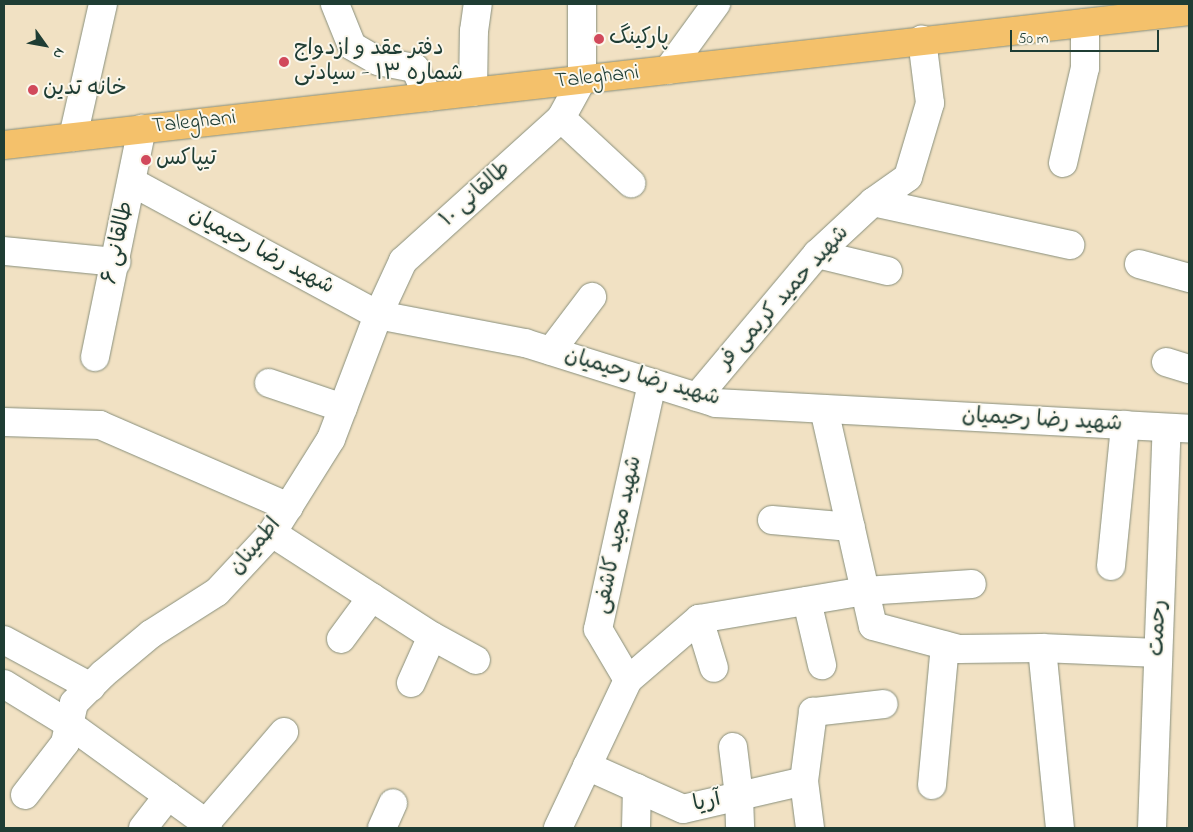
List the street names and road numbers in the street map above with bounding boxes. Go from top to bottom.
street label: Taleghani [554,60,640,96]
street label: Taleghani [151,105,237,141]
street label: طالقانی ۱۰ [435,156,517,234]
street label: طالقانی ۶ [97,199,141,287]
street label: شهید رضا رحیمیان [184,203,338,301]
street label: شهید حمید کریمی فر [713,221,855,375]
street label: شهید رضا رحیمیان [561,343,723,413]
street label: شهید رضا رحیمیان [961,404,1123,438]
street label: شهید مجید کاشفی [589,454,649,616]
street label: اطمینان [224,513,288,581]
street label: رحمت [1145,599,1173,657]
street label: آریا [691,787,723,819]

